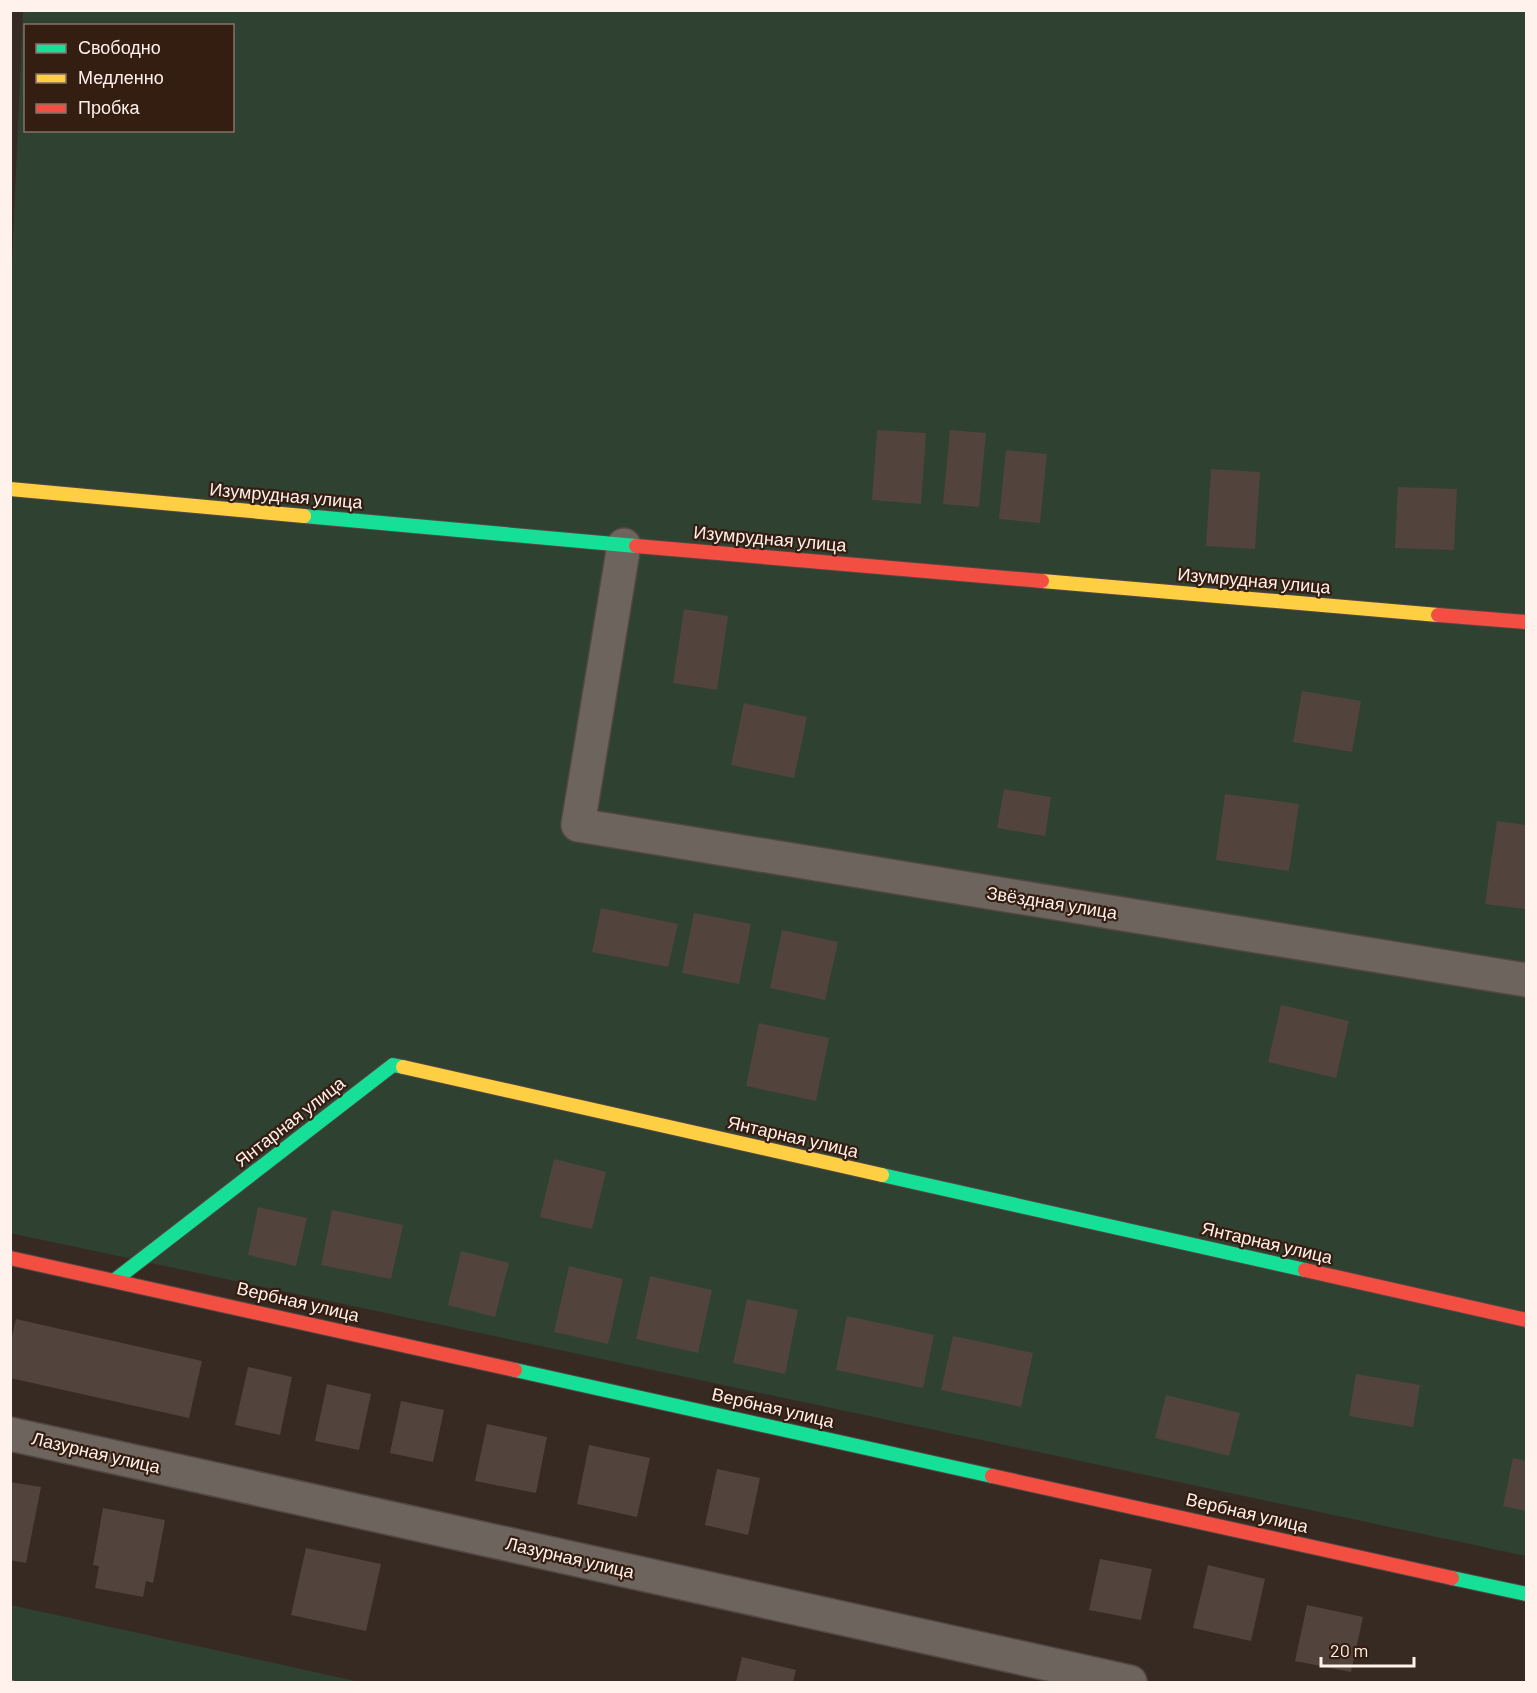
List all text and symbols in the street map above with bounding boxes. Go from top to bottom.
legend [24,24,234,132]
text: Свободно [78,36,161,58]
text: Медленно [78,66,164,88]
text: Пробка [78,96,141,118]
street label: Изумрудная улица [209,477,365,513]
street label: Изумрудная улица [693,520,849,556]
street label: Изумрудная улица [1177,562,1333,598]
street label: Звёздная улица [985,881,1120,923]
street label: Янтарная улица [230,1071,350,1171]
street label: Янтарная улица [726,1110,862,1162]
street label: Янтарная улица [1200,1216,1336,1268]
street label: Вербная улица [235,1276,363,1326]
street label: Вербная улица [710,1382,838,1432]
street label: Лазурная улица [30,1427,164,1478]
street label: Вербная улица [1184,1487,1312,1537]
street label: Лазурная улица [504,1532,638,1583]
scale bar [1321,1630,1414,1668]
text: 20 m [1330,1639,1368,1661]

